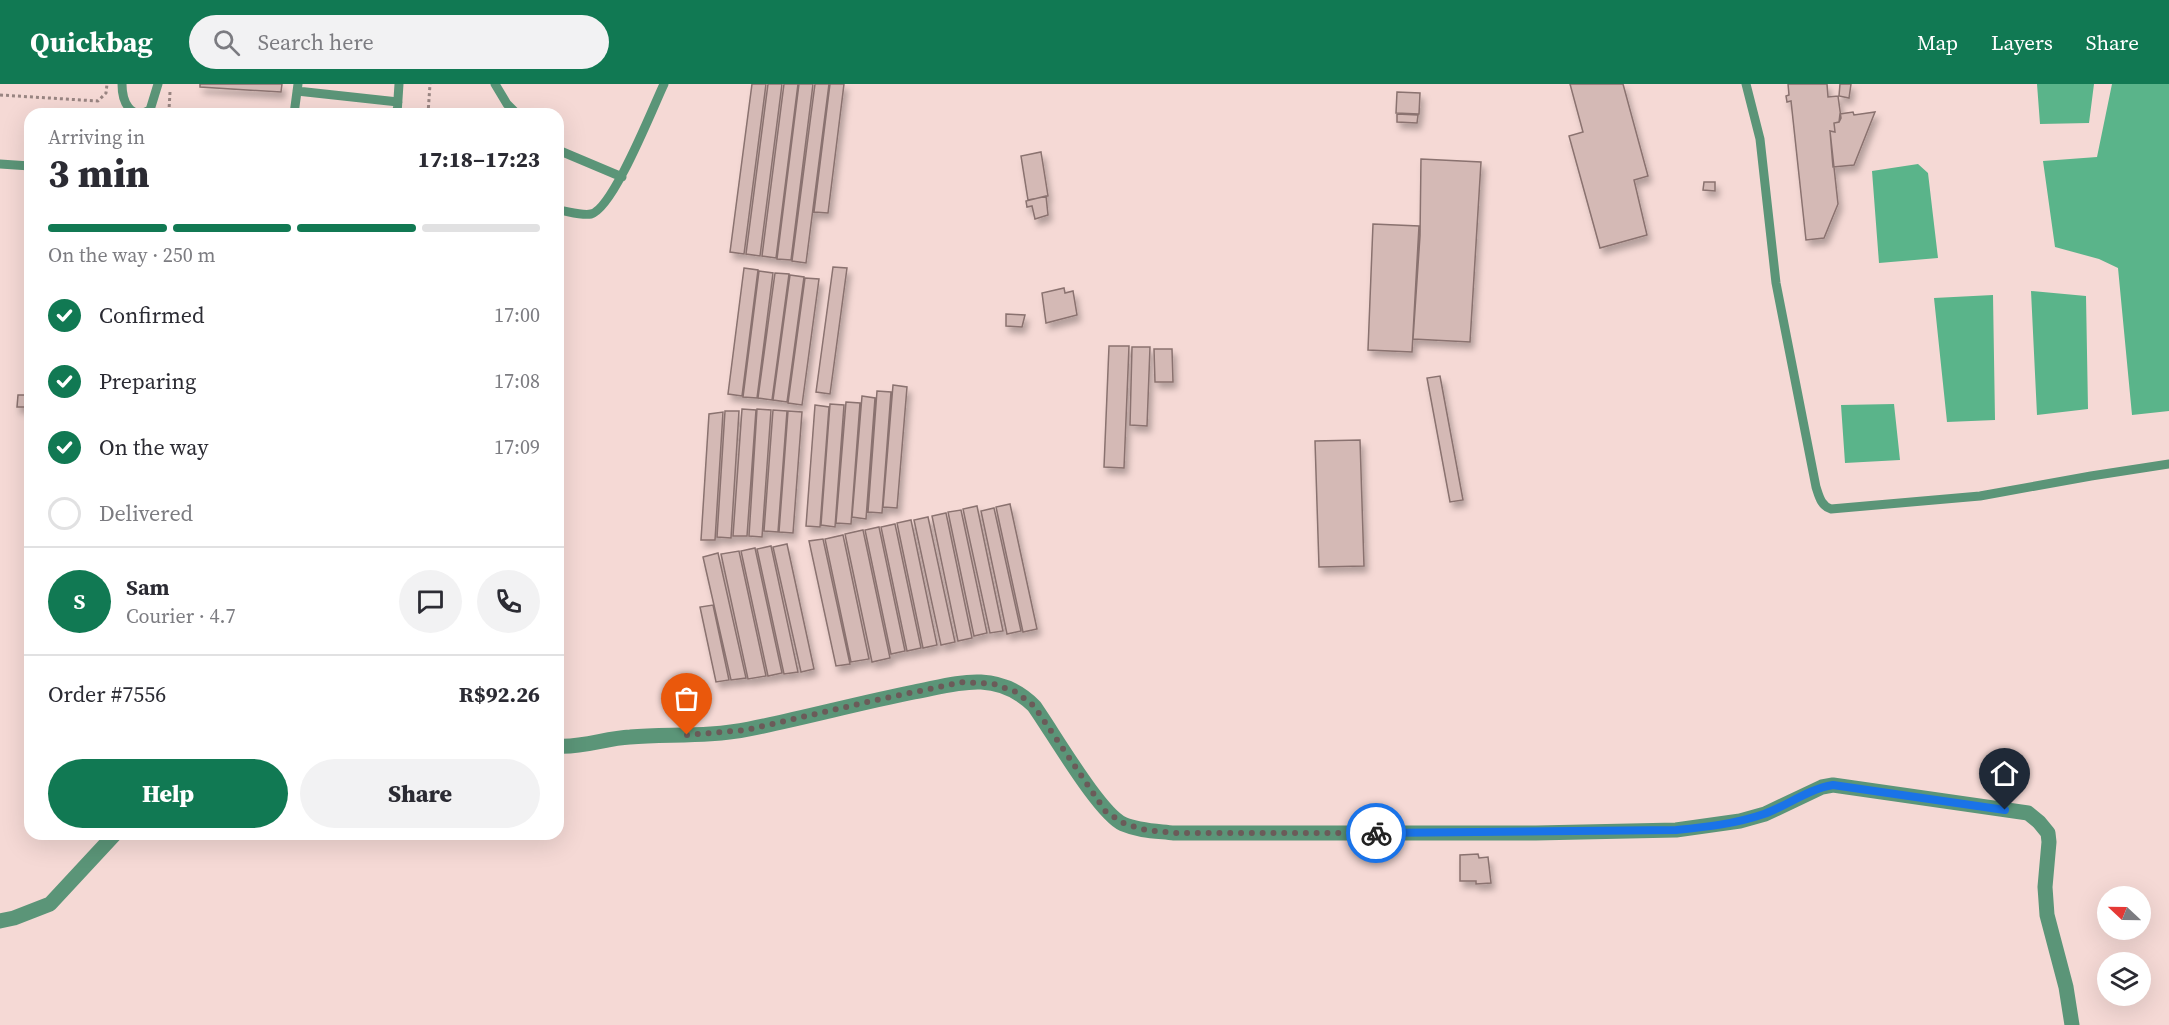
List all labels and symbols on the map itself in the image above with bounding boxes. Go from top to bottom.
pin [661,673,712,735]
pin [1979,748,2030,810]
courier [1346,803,1406,863]
north arrow [2097,886,2151,940]

